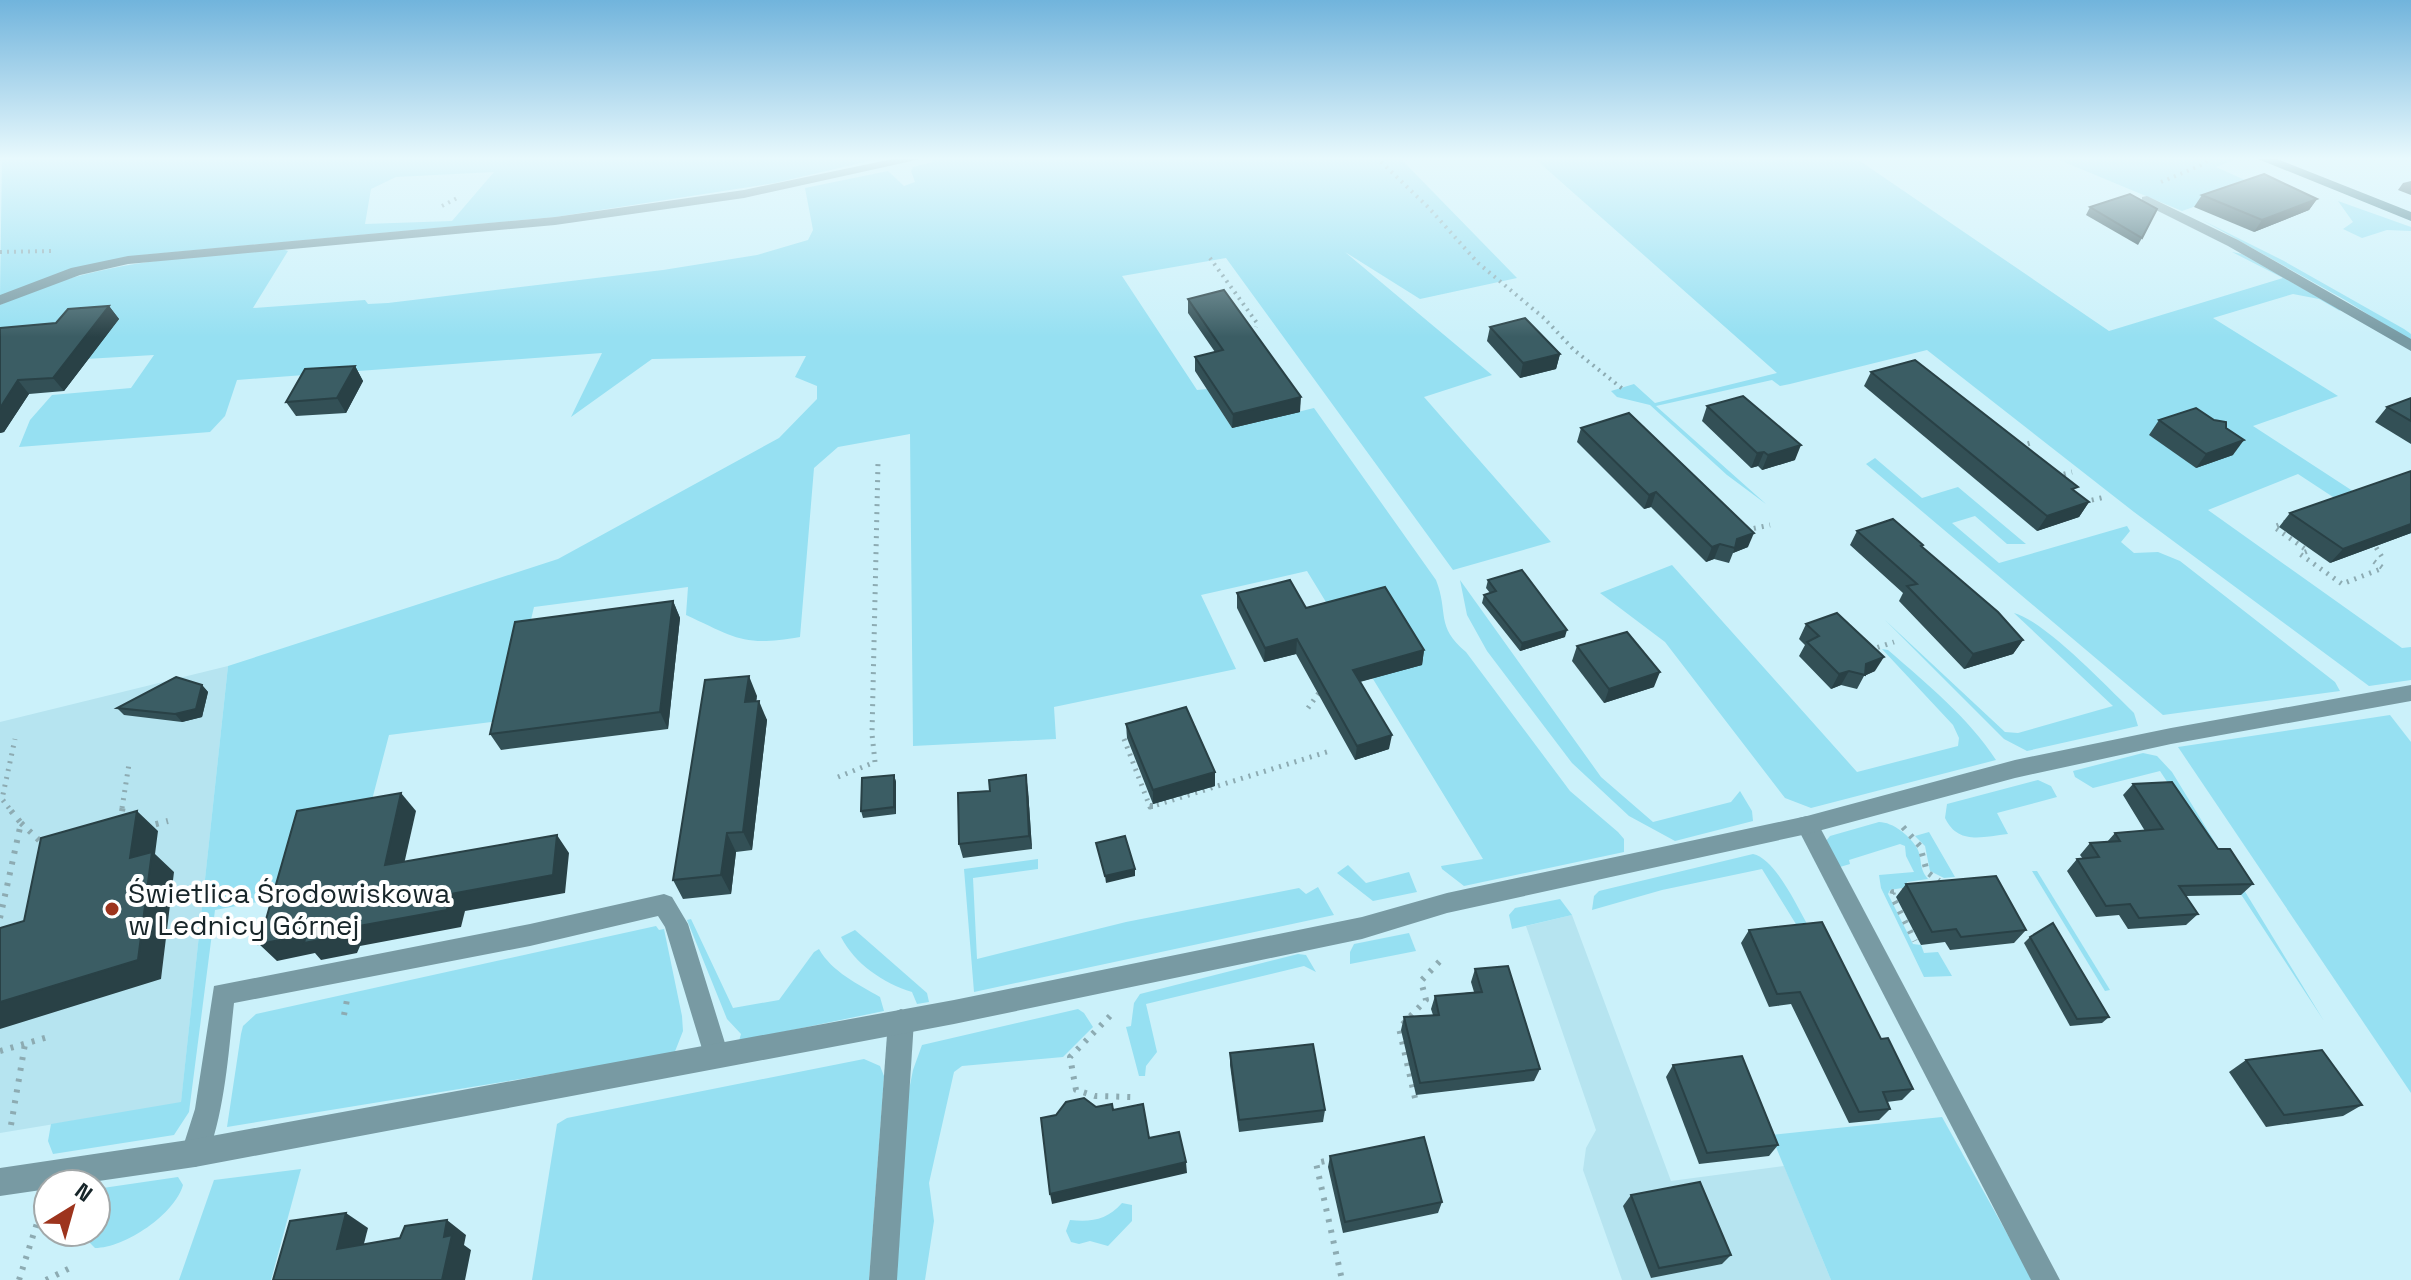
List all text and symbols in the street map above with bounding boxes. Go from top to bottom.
place label: Świetlica Środowiskowa w Lednicy Górnej [128,875,450,943]
marker: Świetlica Środowiskowa w Lednicy Górnej [103,900,121,918]
north arrow [32,1168,112,1248]
text: N [70,1176,98,1208]

